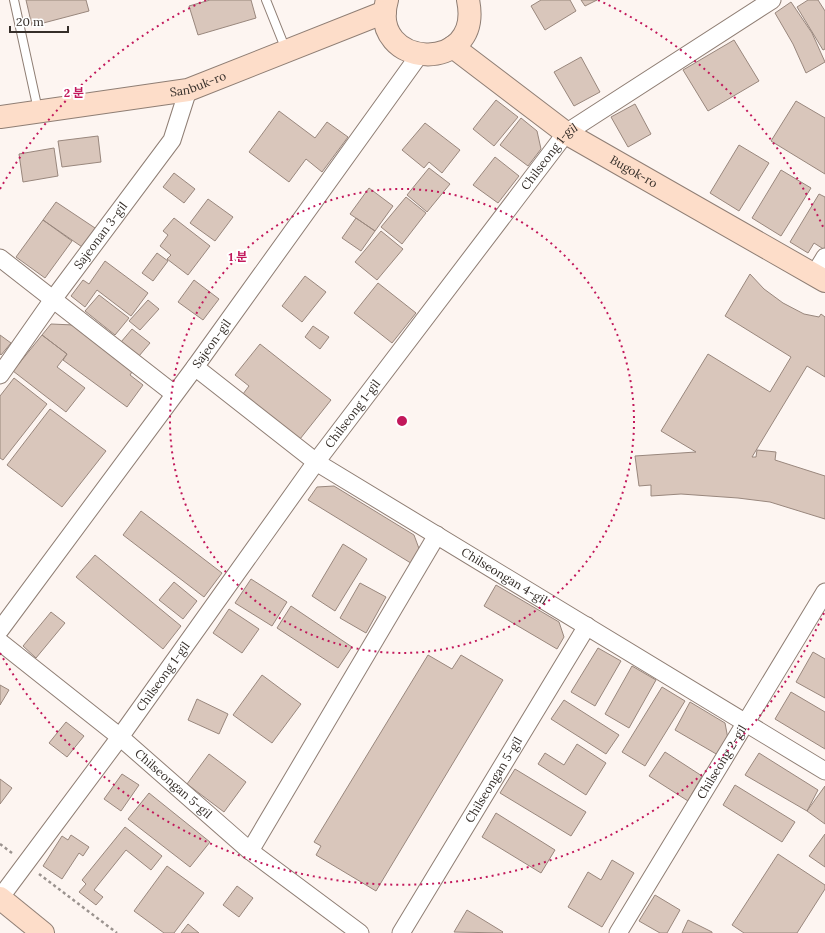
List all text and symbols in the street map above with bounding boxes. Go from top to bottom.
scale bar [10,8,68,34]
text: 20 m [16,14,44,29]
street label: Sanbuk-ro [169,68,228,100]
text: 2 분 [64,85,84,100]
street label: Chilseong 1-gil [517,120,580,193]
street label: Bugok-ro [608,152,660,191]
street label: Sajeonan 3-gil [70,199,130,272]
text: 1 분 [228,249,248,264]
street label: Sajeon-gil [189,316,234,371]
street label: Chilseong 1-gil [321,376,383,451]
centre of rings [395,414,409,428]
street label: Chilseongan 4-gil [459,544,550,608]
street label: Chilseong 1-gil [133,639,193,714]
street label: Chilseong 2-gil [693,722,750,802]
street label: Chilseongan 5-gil [462,734,525,825]
street label: Chilseongan 5-gil [132,745,215,821]

